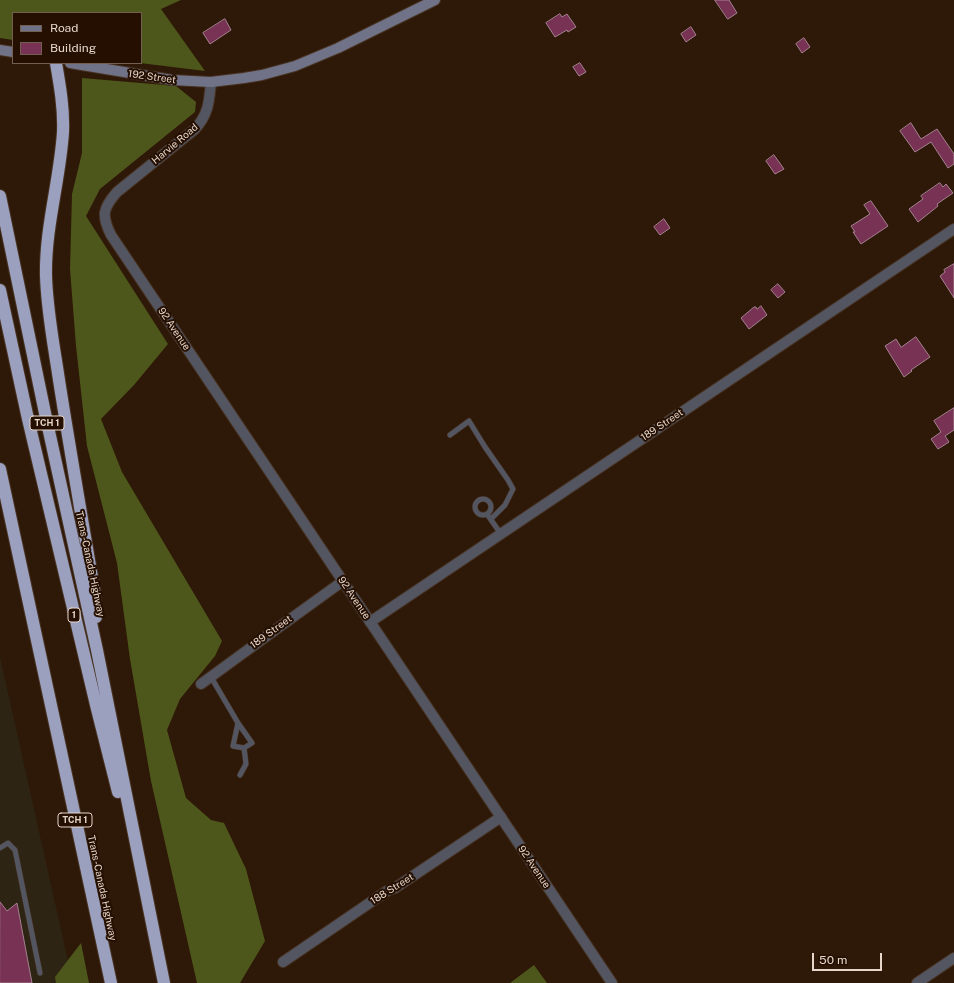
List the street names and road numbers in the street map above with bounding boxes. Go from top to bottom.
street label: 192 Street [127,68,177,86]
street label: Harvie Road [150,121,200,167]
street label: 92 Avenue [155,305,193,353]
street label: 189 Street [639,407,685,443]
road number: TCH 1 [30,416,64,430]
street label: Trans-Canada Highway [73,510,107,618]
street label: 92 Avenue [335,574,373,622]
road number: 1 [68,608,80,622]
street label: 189 Street [248,613,294,651]
road number: TCH 1 [58,813,92,827]
street label: Trans-Canada Highway [85,834,119,942]
street label: 92 Avenue [515,843,553,891]
street label: 188 Street [368,871,416,907]

